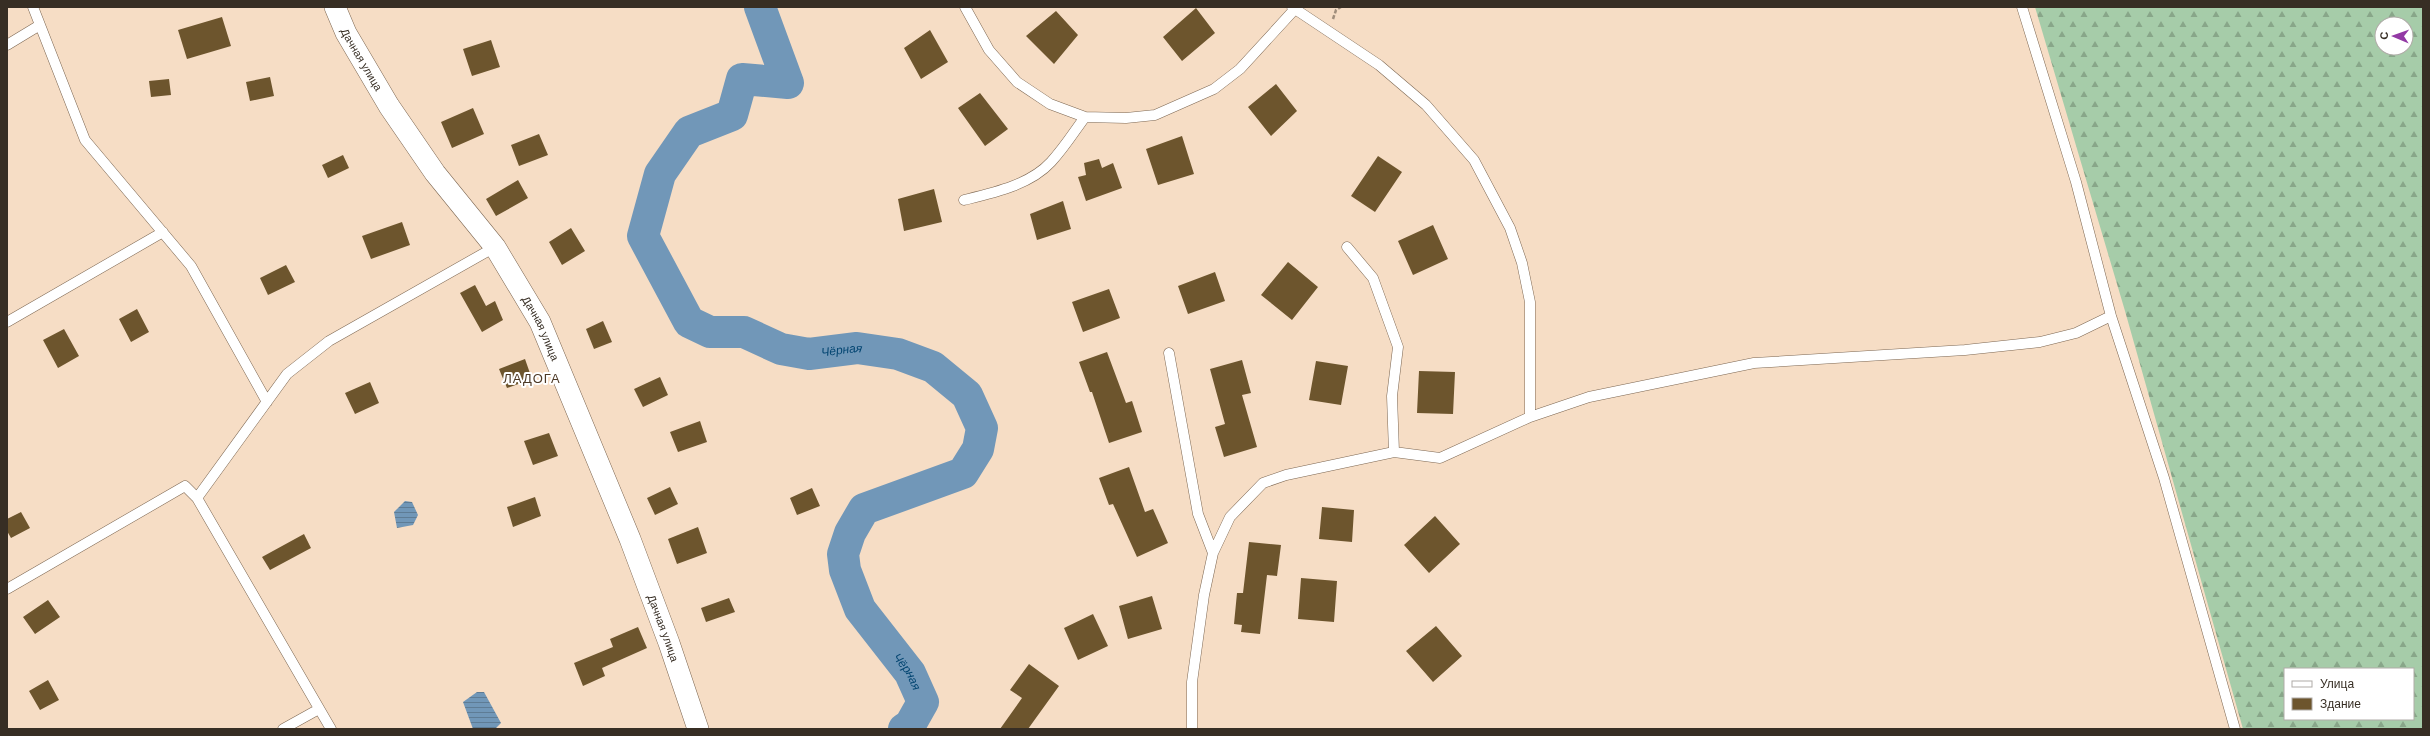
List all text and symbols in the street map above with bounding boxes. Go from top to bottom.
north arrow [2374,16,2414,56]
street label: Дачная улица [338,26,386,94]
text: С [2377,31,2391,40]
street label: Дачная улица [519,293,563,364]
water label: Чёрная [820,340,864,360]
district label: ЛАДОГА [503,370,561,387]
street label: Дачная улица [644,593,682,664]
water label: Чёрная [889,650,925,693]
legend [2284,668,2414,720]
text: Улица [2320,676,2354,692]
text: Здание [2320,696,2361,712]

